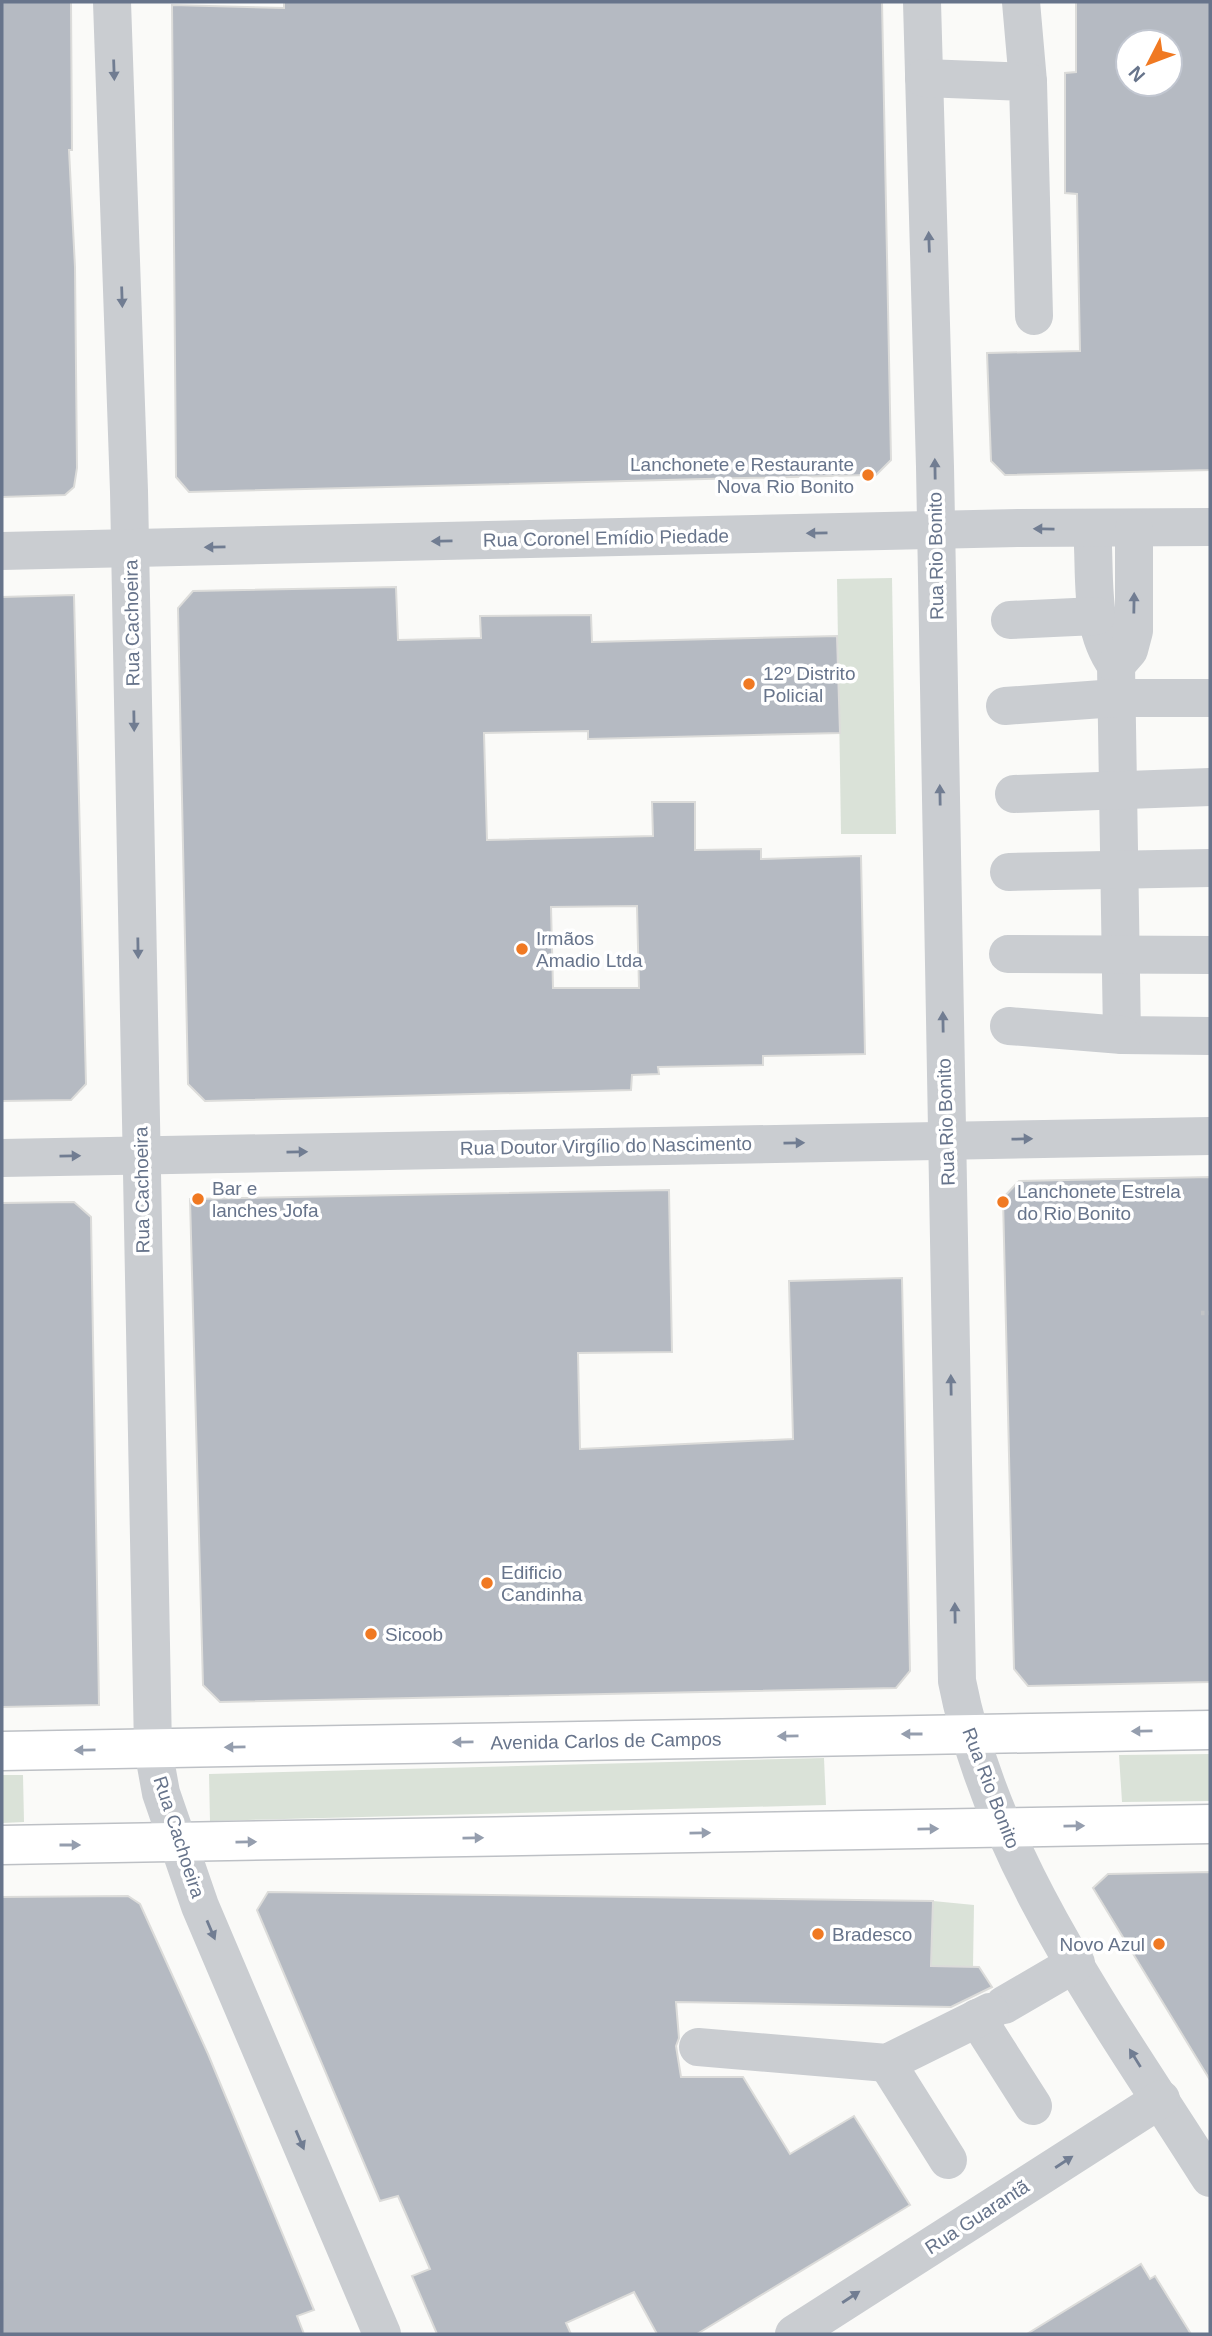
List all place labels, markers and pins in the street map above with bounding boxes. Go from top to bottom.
place label: Lanchonete e Restaurante Nova Rio Bonito [630,454,854,497]
marker: Lanchonete e Restaurante Nova Rio Bonito [860,467,876,483]
place label: 12º Distrito Policial [763,663,855,706]
marker: 12º Distrito Policial [741,676,757,692]
place label: Irmãos Amadio Ltda [536,928,643,971]
marker: Irmãos Amadio Ltda [514,941,530,957]
place label: Bar e lanches Jofa [212,1178,319,1221]
place label: Lanchonete Estrela do Rio Bonito [1017,1181,1181,1224]
marker: Bar e lanches Jofa [190,1191,206,1207]
marker: Lanchonete Estrela do Rio Bonito [995,1194,1011,1210]
place label: Edificio Candinha [501,1562,583,1605]
marker: Edificio Candinha [479,1575,495,1591]
place label: Sicoob [385,1624,443,1645]
marker: Sicoob [363,1626,379,1642]
place label: Bradesco [832,1924,912,1945]
marker: Bradesco [810,1926,826,1942]
place label: Novo Azul [1059,1934,1145,1955]
marker: Novo Azul [1151,1936,1167,1952]

